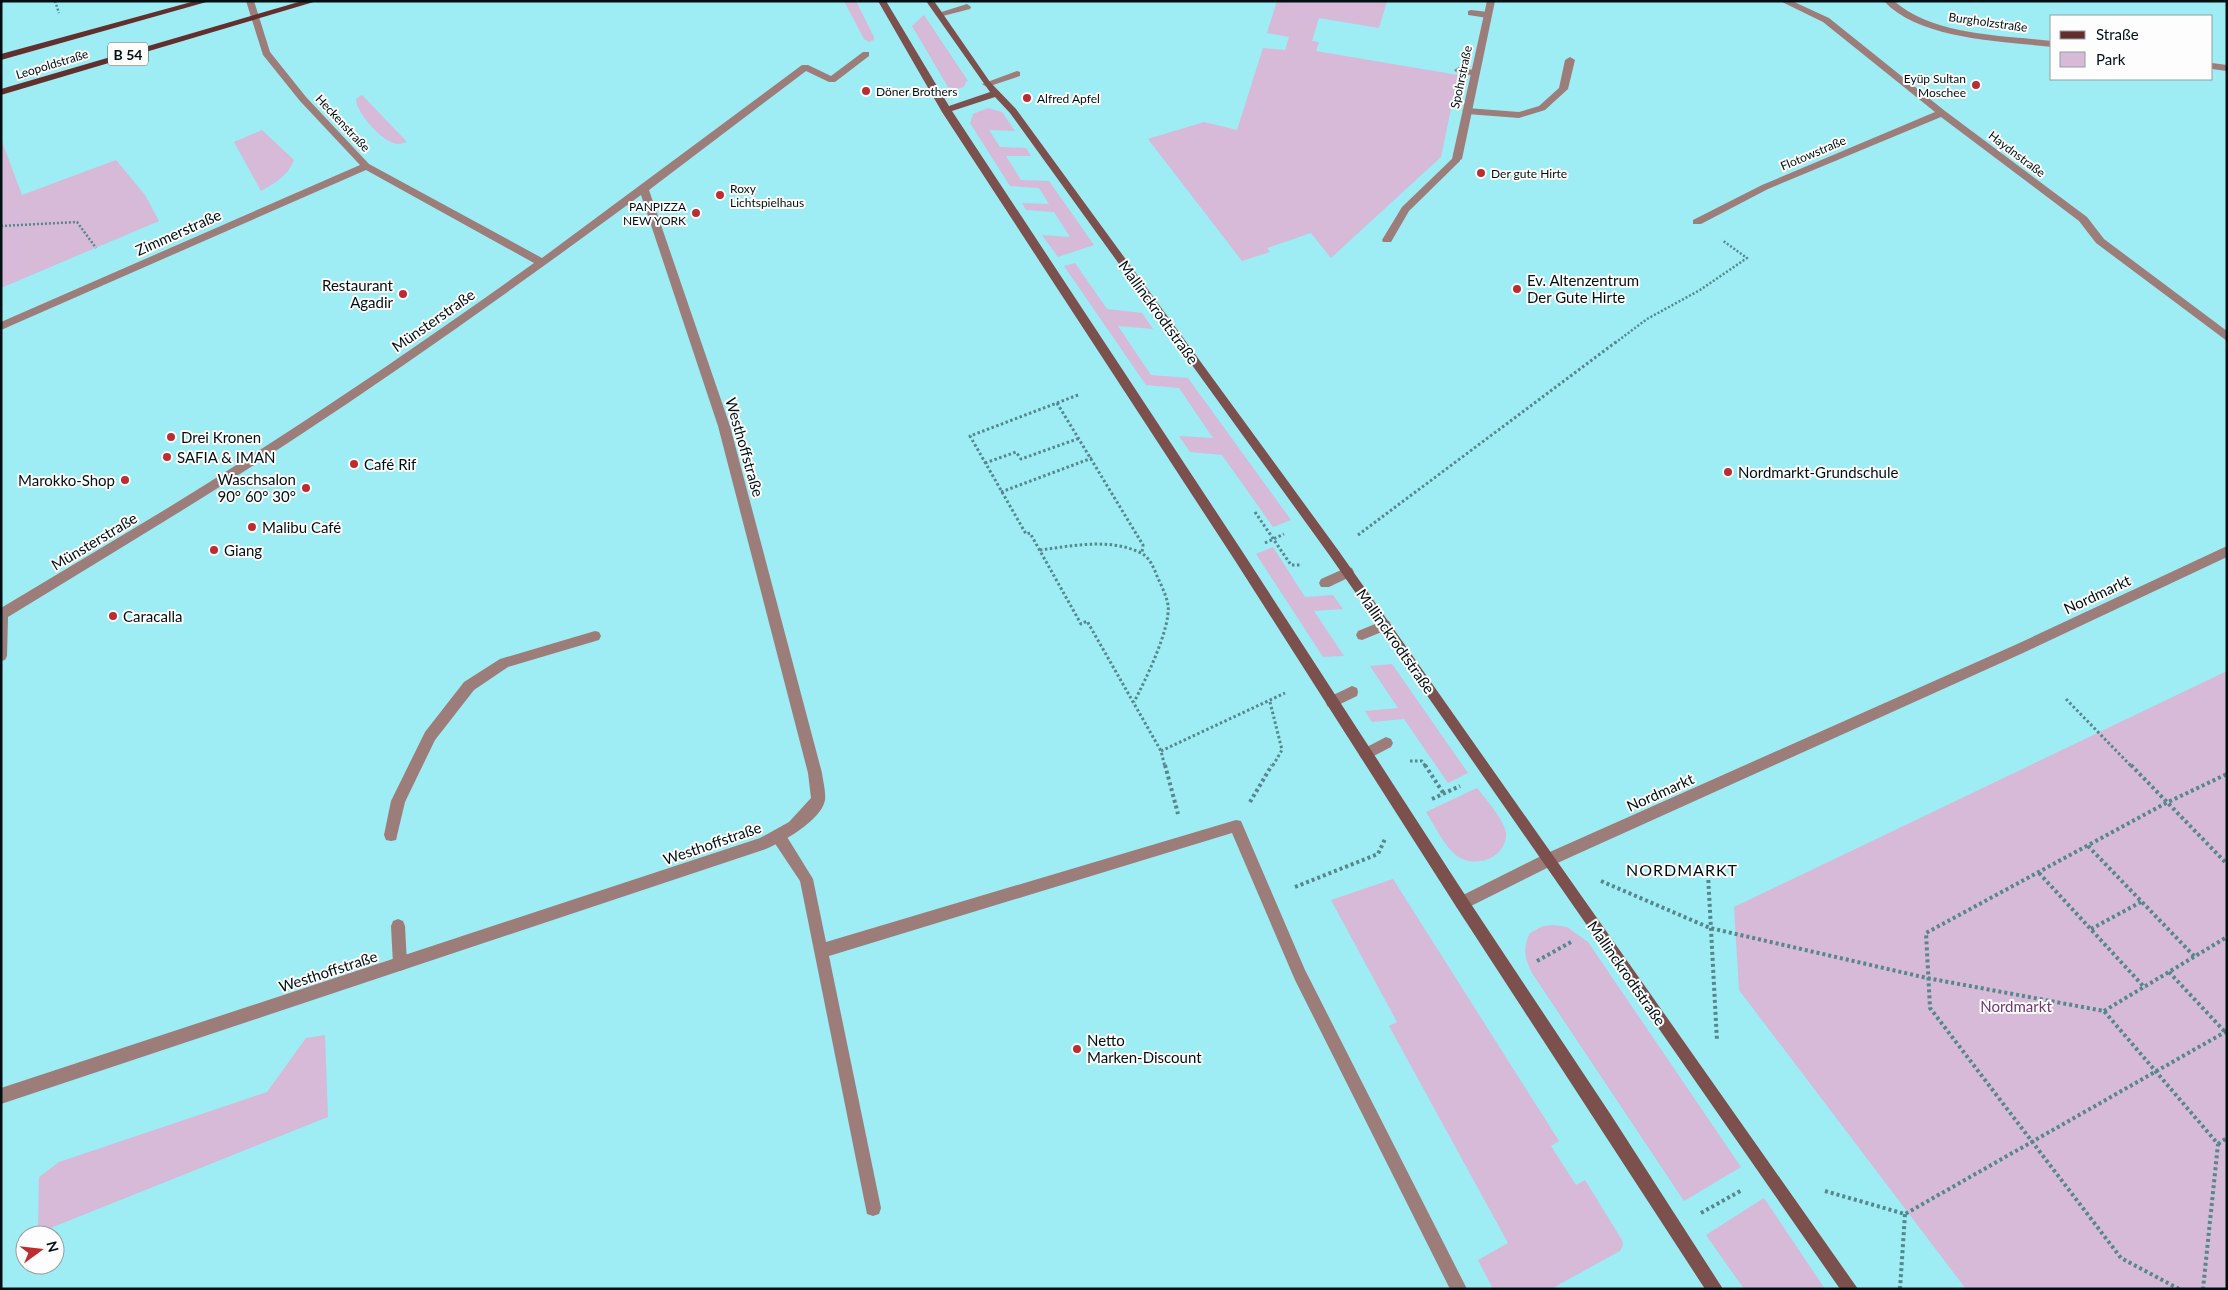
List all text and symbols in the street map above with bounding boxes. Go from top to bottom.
street label: Burgholzstraße [1948,9,2028,35]
legend [2050,15,2213,80]
text: Straße [2096,25,2139,43]
road number: B 54 [108,42,148,66]
street label: Spohrstraße [1447,44,1475,110]
street label: Leopoldstraße [14,46,90,82]
text: Park [2096,50,2126,68]
place label: Eyüp Sultan Moschee [1904,71,1966,100]
marker: Eyüp Sultan Moschee [1970,79,1982,91]
place label: Döner Brothers [876,84,957,99]
marker: Döner Brothers [860,85,872,97]
street label: Heckenstraße [313,91,373,155]
place label: Alfred Apfel [1037,91,1100,106]
marker: Alfred Apfel [1021,92,1033,104]
street label: Haydnstraße [1986,128,2048,180]
street label: Flotowstraße [1778,132,1848,174]
place label: Der gute Hirte [1491,166,1567,181]
marker: Der gute Hirte [1475,167,1487,179]
place label: Roxy Lichtspielhaus [730,181,804,210]
marker: Roxy Lichtspielhaus [714,189,726,201]
place label: PANPIZZA NEW YORK [623,199,687,228]
street label: Zimmerstraße [132,205,224,259]
marker: PANPIZZA NEW YORK [690,207,702,219]
street label: Mallinckrodtstraße [1115,257,1203,367]
place label: Ev. Altenzentrum Der Gute Hirte [1527,271,1639,306]
place label: Restaurant Agadir [322,276,394,311]
marker: Ev. Altenzentrum Der Gute Hirte [1511,283,1523,295]
street label: Münsterstraße [388,285,478,355]
marker: Restaurant Agadir [397,288,409,300]
street label: Westhoffstraße [722,395,768,499]
place label: Drei Kronen [181,428,261,446]
marker: Drei Kronen [165,431,177,443]
place label: SAFIA & IMAN [177,448,276,466]
marker: SAFIA & IMAN [161,451,173,463]
place label: Café Rif [364,455,417,473]
marker: Café Rif [348,458,360,470]
place label: Nordmarkt-Grundschule [1738,463,1898,481]
marker: Nordmarkt-Grundschule [1722,466,1734,478]
place label: Waschsalon 90° 60° 30° [217,470,296,505]
place label: Marokko-Shop [18,471,115,489]
marker: Marokko-Shop [119,474,131,486]
marker: Waschsalon 90° 60° 30° [300,482,312,494]
street label: Münsterstraße [48,508,140,574]
place label: Malibu Café [262,518,341,536]
marker: Malibu Café [246,521,258,533]
place label: Giang [224,541,262,559]
marker: Giang [208,544,220,556]
street label: Nordmarkt [2061,570,2134,617]
street label: Mallinckrodtstraße [1353,585,1439,697]
place label: Caracalla [123,607,182,625]
marker: Caracalla [107,610,119,622]
street label: Nordmarkt [1624,769,1697,815]
street label: Westhoffstraße [661,818,763,868]
district label: NORDMARKT [1626,860,1738,879]
street label: Mallinckrodtstraße [1584,917,1670,1029]
street label: Westhoffstraße [276,947,380,995]
park label: Nordmarkt [1980,997,2052,1015]
place label: Netto Marken-Discount [1087,1031,1202,1066]
marker: Netto Marken-Discount [1071,1043,1083,1055]
north arrow [15,1225,65,1275]
text: N [43,1239,63,1254]

